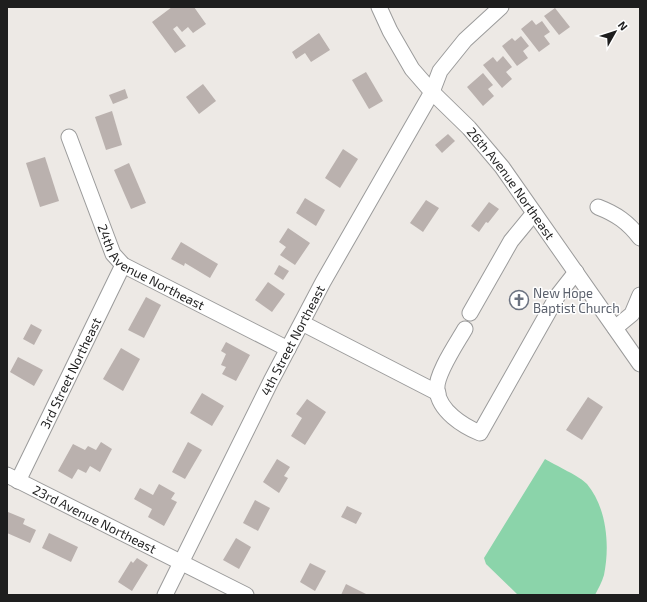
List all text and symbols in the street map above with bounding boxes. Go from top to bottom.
north arrow [595,12,635,52]
text: N [616,18,631,33]
street label: 26th Avenue Northeast [464,124,558,243]
street label: 24th Avenue Northeast [94,222,207,313]
street label: 4th Street Northeast [257,282,328,398]
place label: New Hope Baptist Church [533,285,620,316]
church icon: New Hope Baptist Church [508,289,530,311]
street label: 3rd Street Northeast [37,315,104,431]
street label: 23rd Avenue Northeast [30,481,159,557]

